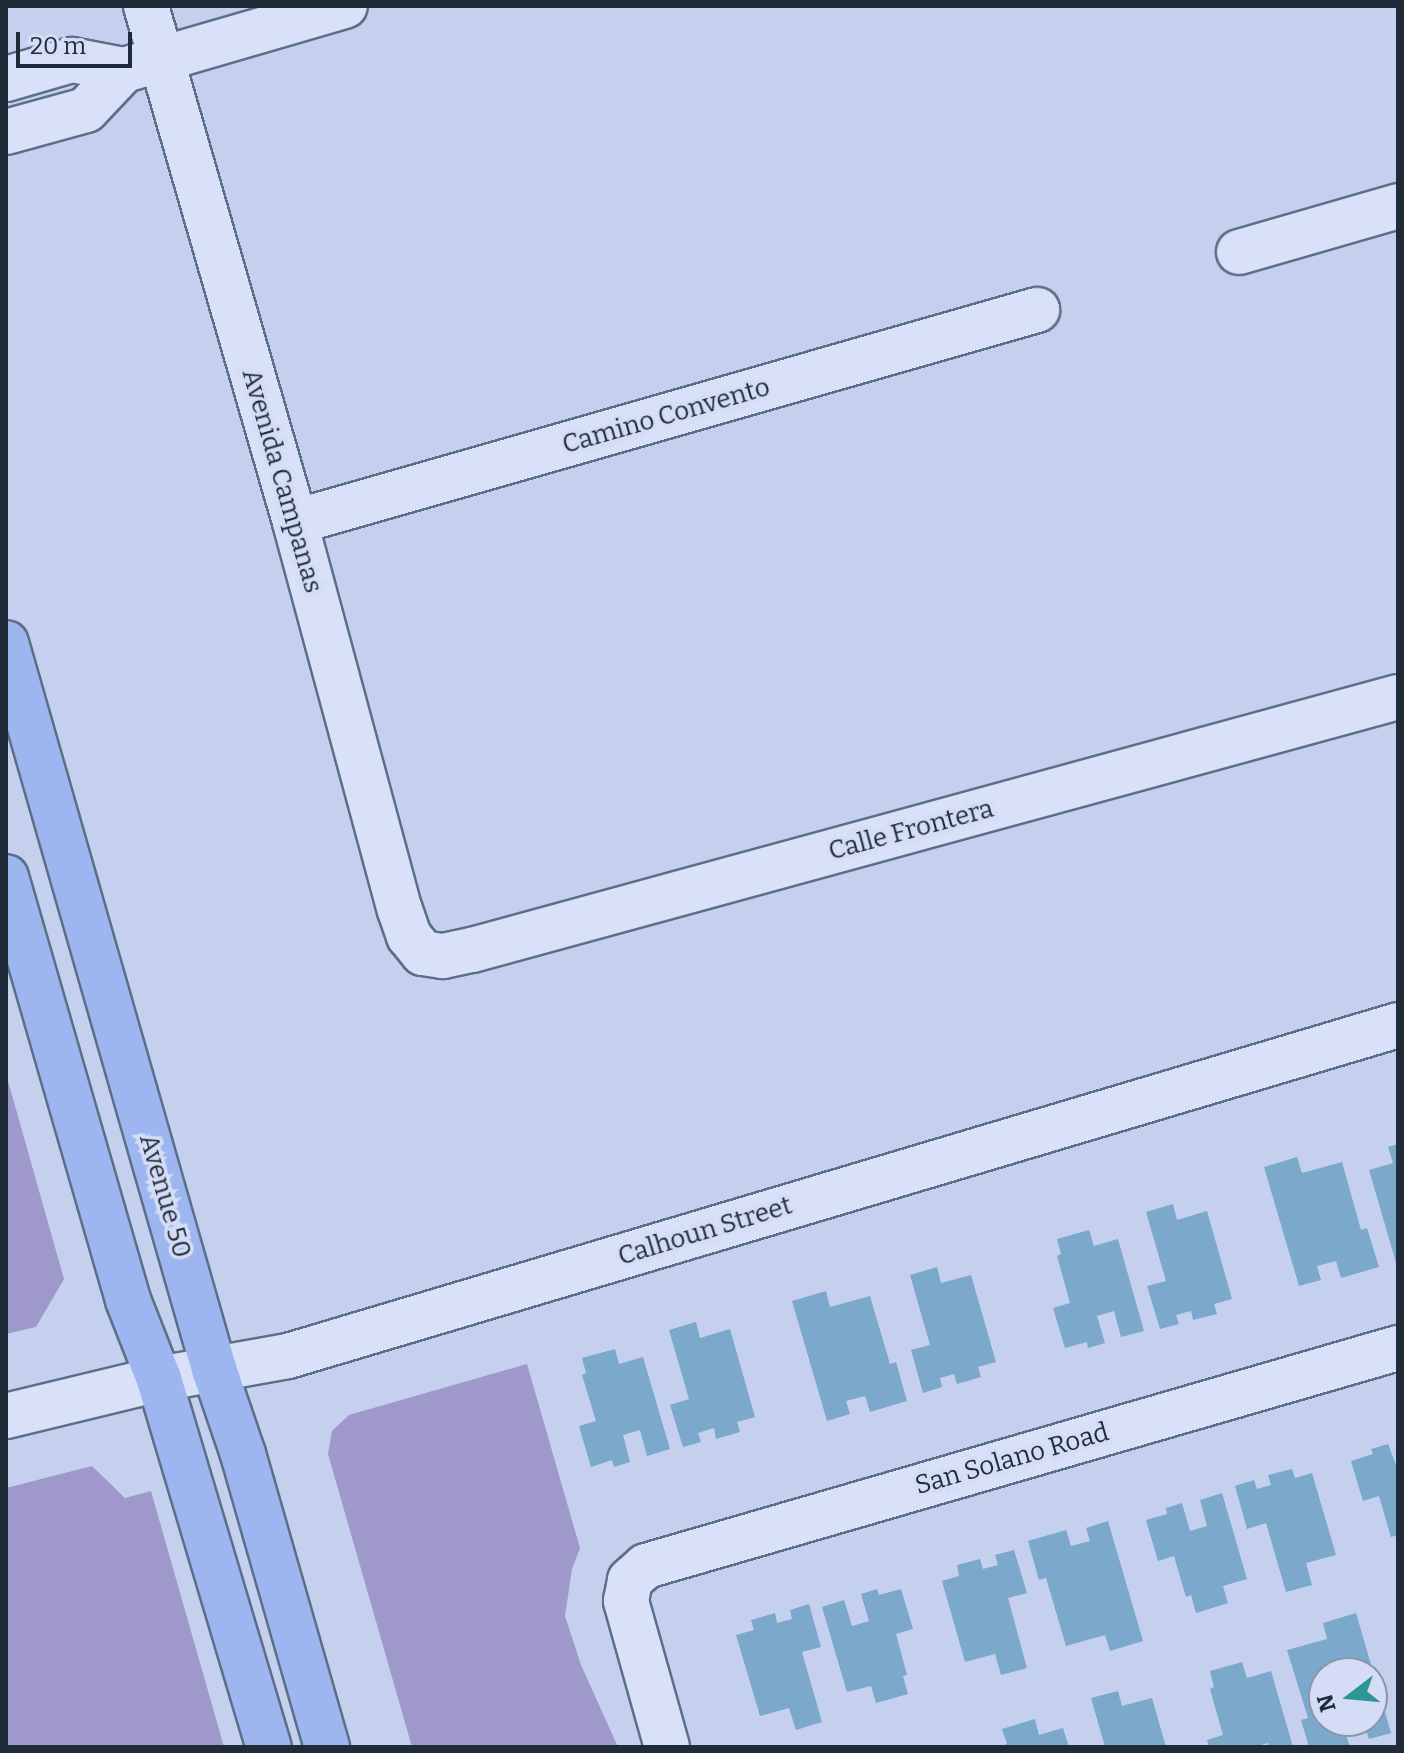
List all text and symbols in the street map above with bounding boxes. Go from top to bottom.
scale bar [20,16,136,66]
text: 20 m [30,32,86,60]
street label: Avenida Campanas [235,365,329,597]
street label: Camino Convento [559,371,773,461]
street label: Calle Frontera [825,793,997,867]
street label: Avenue 50 [132,1131,198,1261]
street label: Calhoun Street [614,1190,796,1272]
street label: San Solano Road [911,1416,1113,1502]
north arrow [1308,1657,1388,1737]
text: N [1311,1691,1342,1715]

